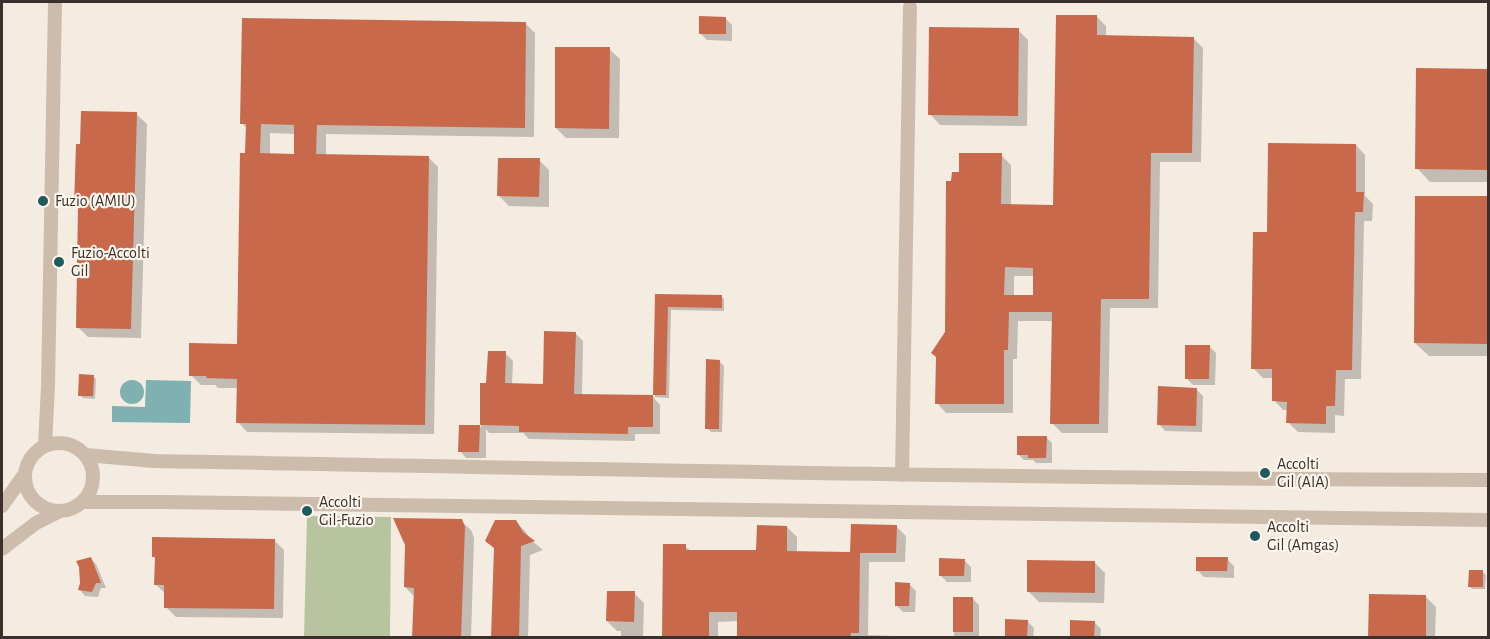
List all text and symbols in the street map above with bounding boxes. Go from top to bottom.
place label: Fuzio (AMIU) [55,191,136,211]
marker: Fuzio (AMIU) [36,194,50,208]
place label: Fuzio-Accolti Gil [71,243,150,281]
marker: Fuzio-Accolti Gil [52,255,66,269]
place label: Accolti Gil (AIA) [1277,454,1329,492]
marker: Accolti Gil (AIA) [1258,466,1272,480]
place label: Accolti Gil-Fuzio [319,492,374,530]
marker: Accolti Gil-Fuzio [300,504,314,518]
place label: Accolti Gil (Amgas) [1267,517,1339,555]
marker: Accolti Gil (Amgas) [1248,529,1262,543]

